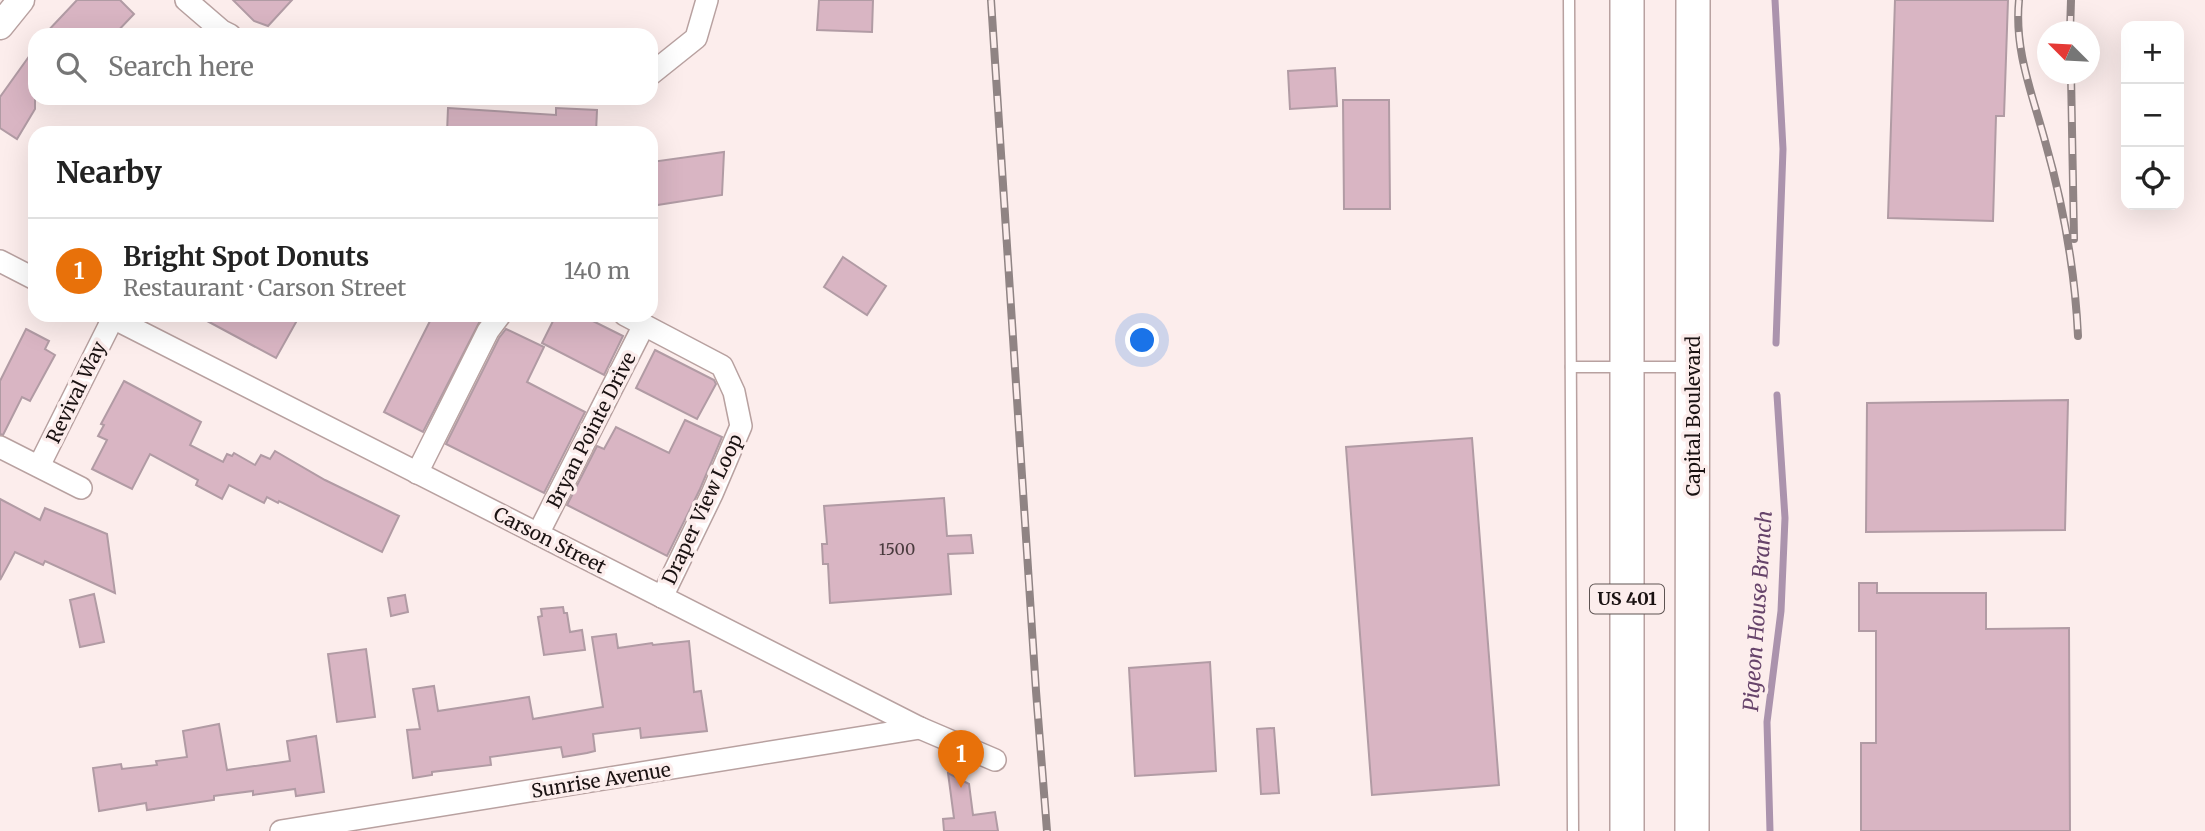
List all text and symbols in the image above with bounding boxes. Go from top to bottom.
north arrow [2037,21,2100,84]
map controls [2121,21,2184,210]
button: + [2121,21,2184,84]
search box [28,28,658,105]
icon: search [52,48,90,86]
text: Search here [108,50,254,83]
button: − [2121,84,2184,147]
button: locate [2121,147,2184,210]
text: Nearby [56,153,162,191]
text: Bright Spot Donuts [123,240,369,273]
text: 1 [74,256,84,285]
text: 140 m [564,256,630,285]
text: Restaurant · Carson Street [123,273,406,302]
your location [1125,323,1159,357]
street label: Capital Boulevard [1681,336,1705,496]
street label: Revival Way [41,337,111,447]
street label: Bryan Pointe Drive [541,348,641,512]
street label: Draper View Loop [657,430,747,588]
street label: Carson Street [490,501,611,579]
water label: Pigeon House Branch [1737,509,1778,712]
house number: 1500 [879,539,915,559]
road number: US 401 [1590,584,1664,614]
pin: 1 [938,730,984,788]
street label: Sunrise Avenue [530,757,672,803]

